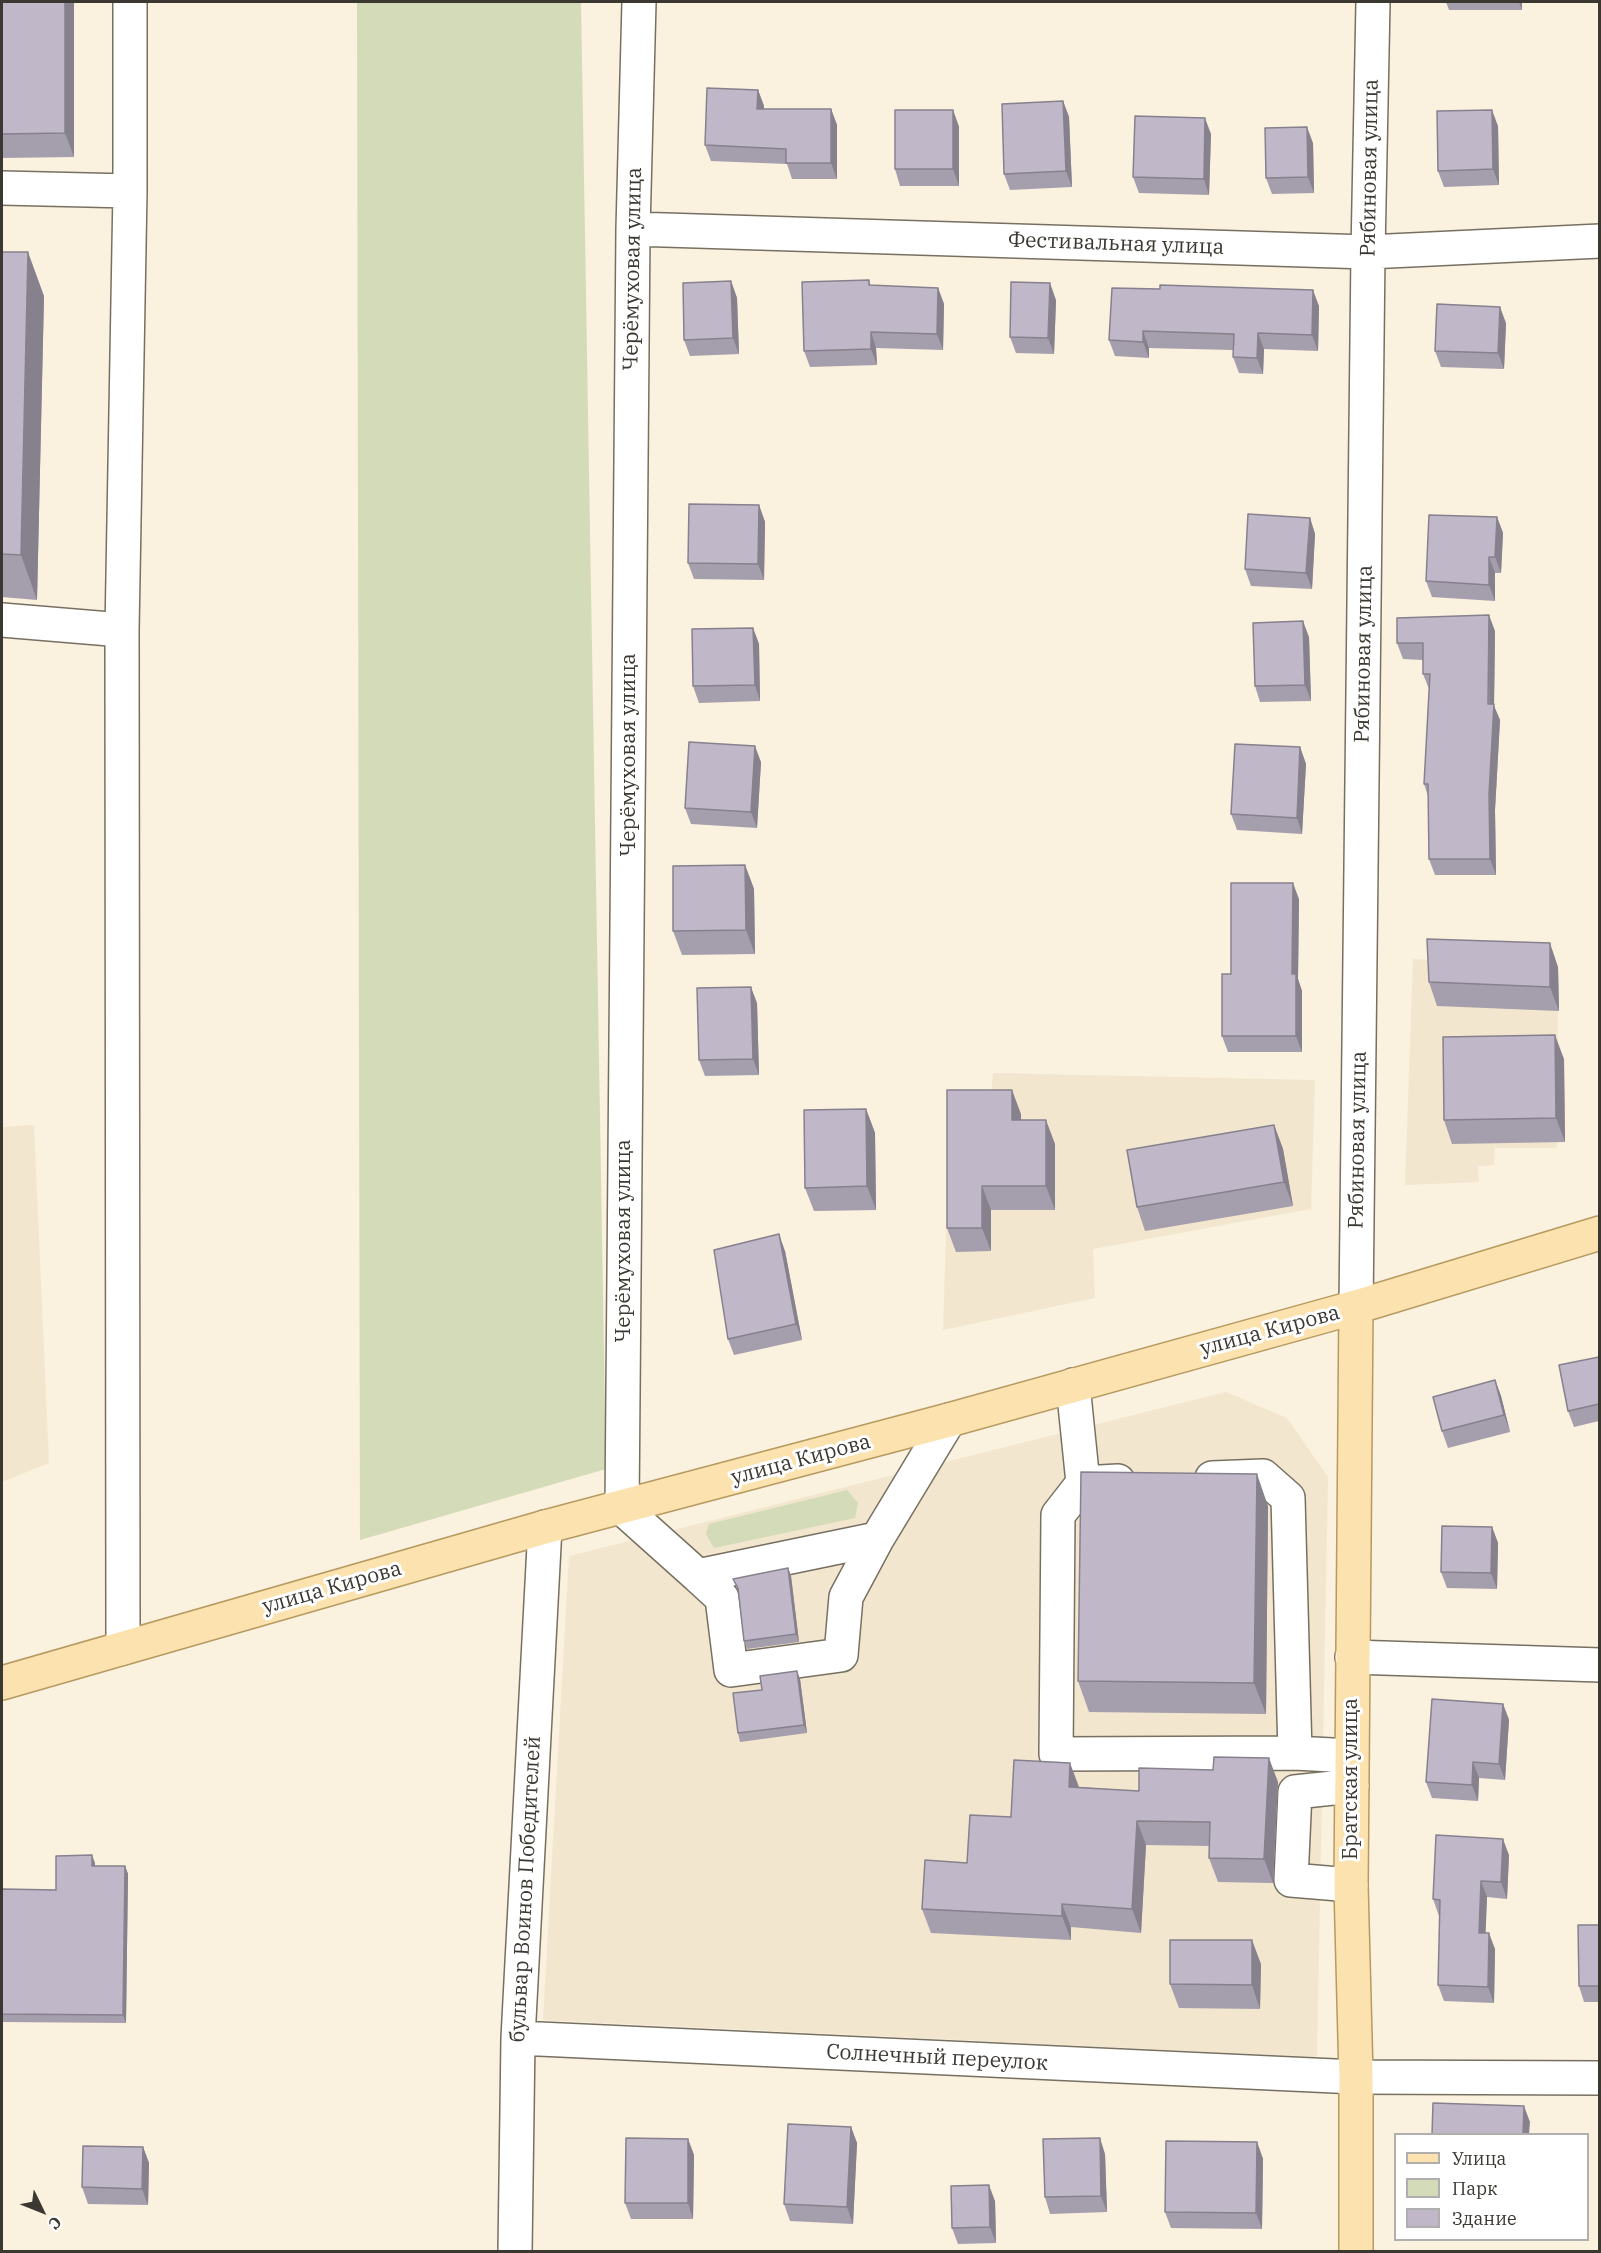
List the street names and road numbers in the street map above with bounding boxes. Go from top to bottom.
street label: Рябиновая улица [1356,79,1384,257]
street label: Черёмуховая улица [619,167,647,371]
street label: Фестивальная улица [1007,228,1225,260]
street label: Рябиновая улица [1350,565,1378,743]
street label: Черёмуховая улица [616,653,642,857]
street label: Рябиновая улица [1344,1051,1372,1229]
street label: Черёмуховая улица [611,1139,637,1343]
street label: улица Кирова [1197,1300,1343,1362]
street label: улица Кирова [728,1429,874,1491]
street label: улица Кирова [260,1556,404,1620]
street label: Братская улица [1338,1698,1364,1860]
street label: бульвар Воинов Победителей [505,1735,547,2043]
street label: Солнечный переулок [826,2040,1048,2076]

